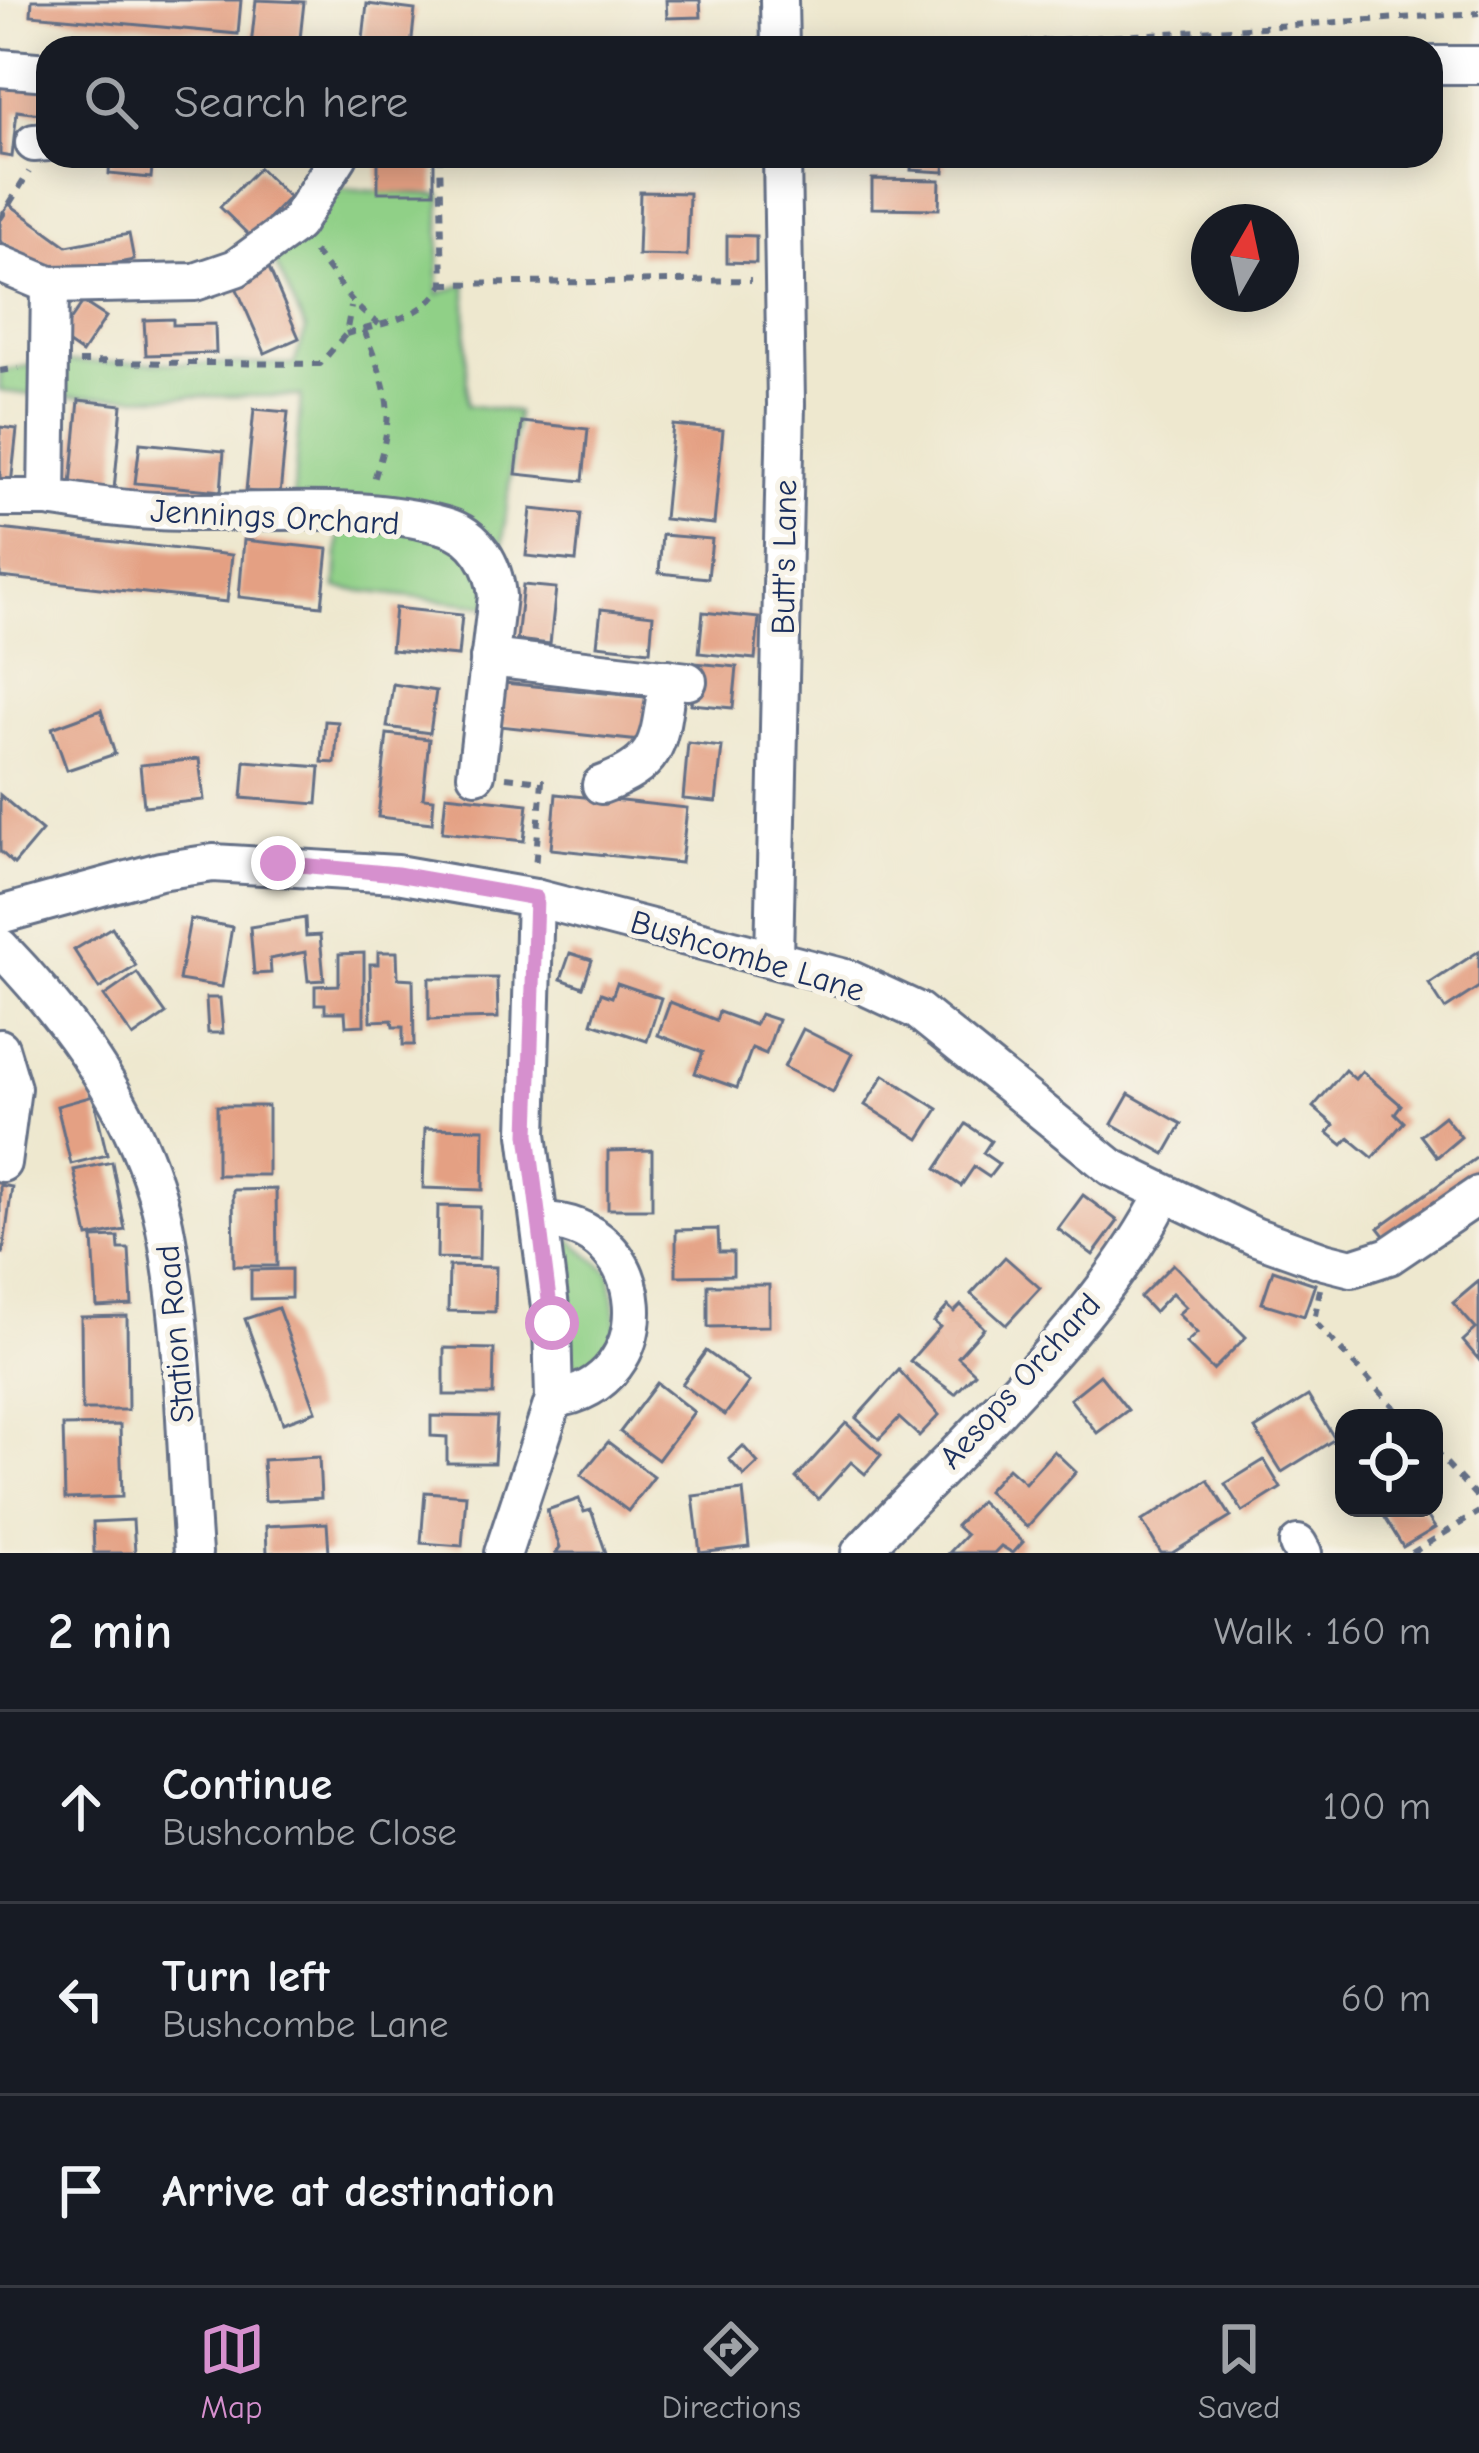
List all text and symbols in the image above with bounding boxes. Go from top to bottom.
search box [36,36,1443,168]
icon: search [78,69,144,135]
text: Search here [174,76,408,128]
north arrow [1191,204,1299,312]
street label: Butt's Lane [764,479,804,635]
street label: Jennings Orchard [149,491,401,543]
route end [251,836,305,890]
street label: Bushcombe Lane [626,902,869,1010]
street label: Station Road [148,1243,202,1425]
street label: Aesops Orchard [931,1285,1108,1476]
route start [525,1296,579,1350]
map controls [1335,1409,1443,1517]
button: locate [1335,1409,1443,1517]
text: 2 min [48,1602,172,1661]
text: Walk · 160 m [1214,1609,1431,1654]
text: Continue [162,1758,332,1810]
icon: ahead [48,1774,114,1840]
text: 100 m [1323,1784,1431,1829]
text: Bushcombe Close [162,1810,457,1855]
text: Turn left [162,1950,329,2002]
icon: left [48,1966,114,2032]
text: 60 m [1341,1976,1431,2021]
text: Bushcombe Lane [162,2002,448,2047]
icon: arrive [48,2158,114,2224]
text: Arrive at destination [162,2165,555,2217]
tab: Map [199,2316,265,2426]
tab: Directions [662,2316,801,2426]
tab: Saved [1198,2316,1280,2426]

